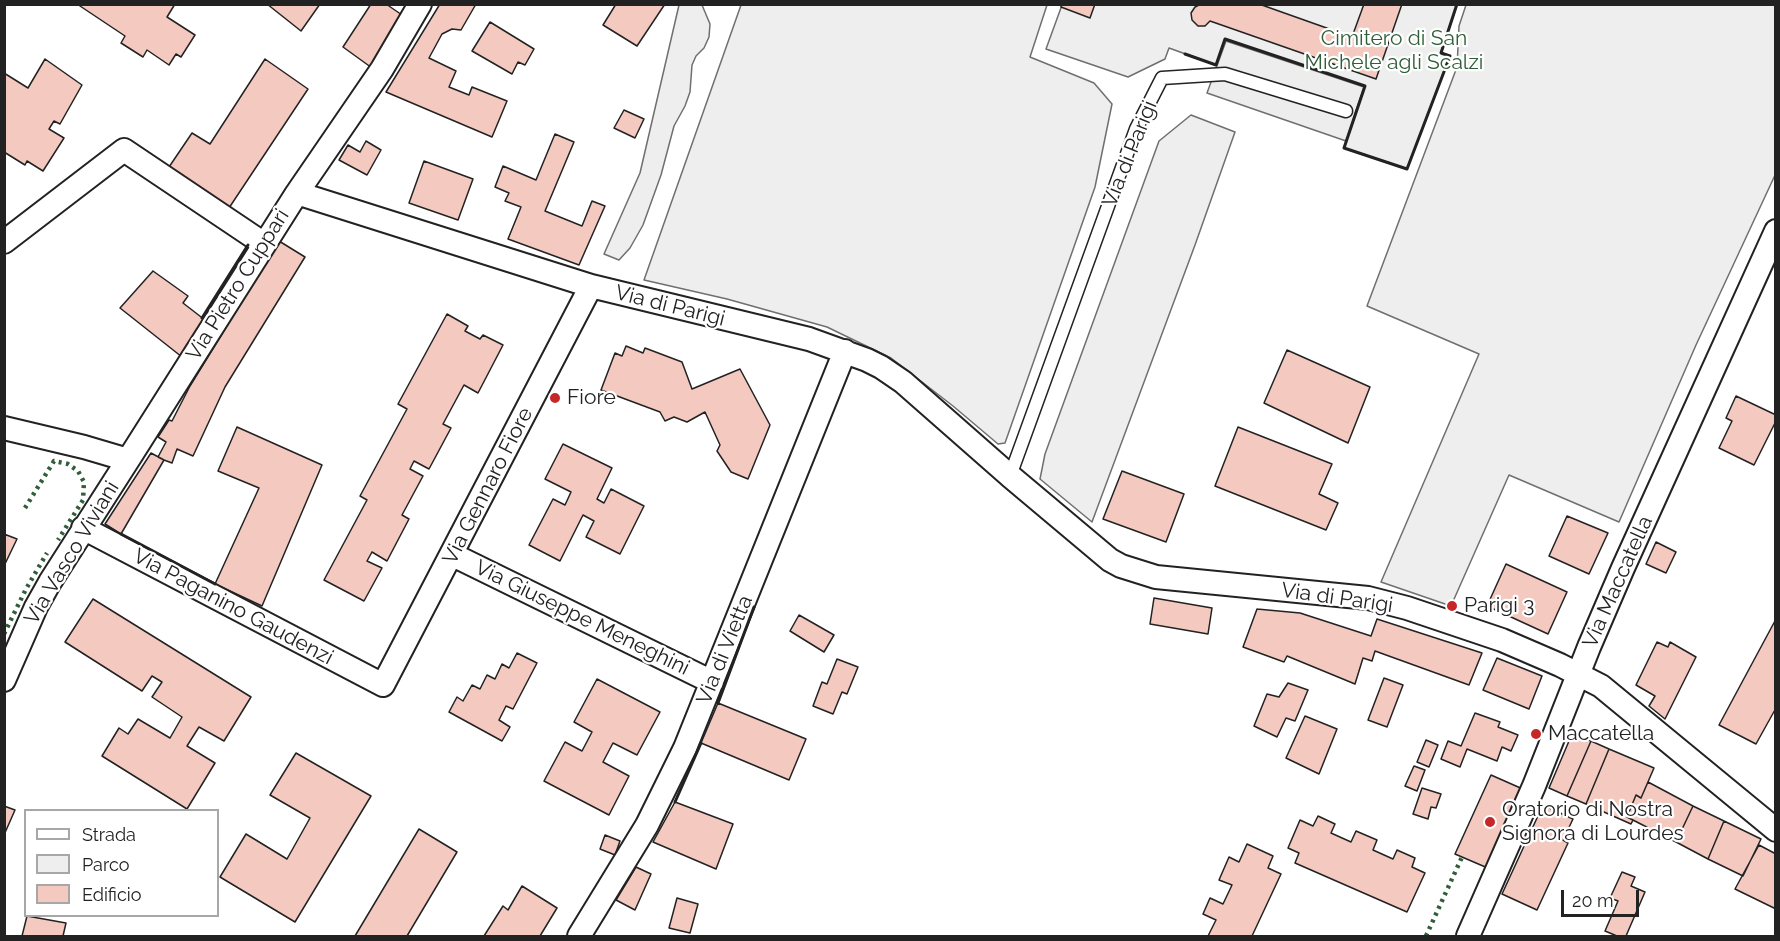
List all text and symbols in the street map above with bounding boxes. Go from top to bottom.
park label: Cimitero di San Michele agli Scalzi [1305,26,1483,76]
street label: Via di Parigi [1097,97,1163,211]
street label: Via Pietro Cuppari [181,205,295,365]
street label: Via di Parigi [612,280,728,332]
place label: Fiore [567,385,616,411]
marker: Fiore [548,391,562,405]
street label: Via Gennaro Fiore [438,403,538,569]
street label: Via Vasco Viviani [19,477,125,629]
street label: Via Maccatella [1578,512,1658,652]
street label: Via Paganino Gaudenzi [129,544,337,670]
street label: Via Giuseppe Meneghini [471,555,693,681]
street label: Via di Parigi [1280,578,1394,618]
street label: Via di Vietta [692,592,758,708]
place label: Parigi 3 [1464,593,1534,619]
marker: Parigi 3 [1445,599,1459,613]
place label: Maccatella [1548,721,1654,747]
marker: Maccatella [1529,727,1543,741]
place label: Oratorio di Nostra Signora di Lourdes [1502,797,1684,847]
legend [24,809,219,917]
marker: Oratorio di Nostra Signora di Lourdes [1483,815,1497,829]
text: Strada [82,824,136,845]
text: Parco [82,854,129,875]
scale bar [1564,878,1642,916]
text: Edificio [82,884,141,905]
text: 20 m [1572,890,1614,911]

